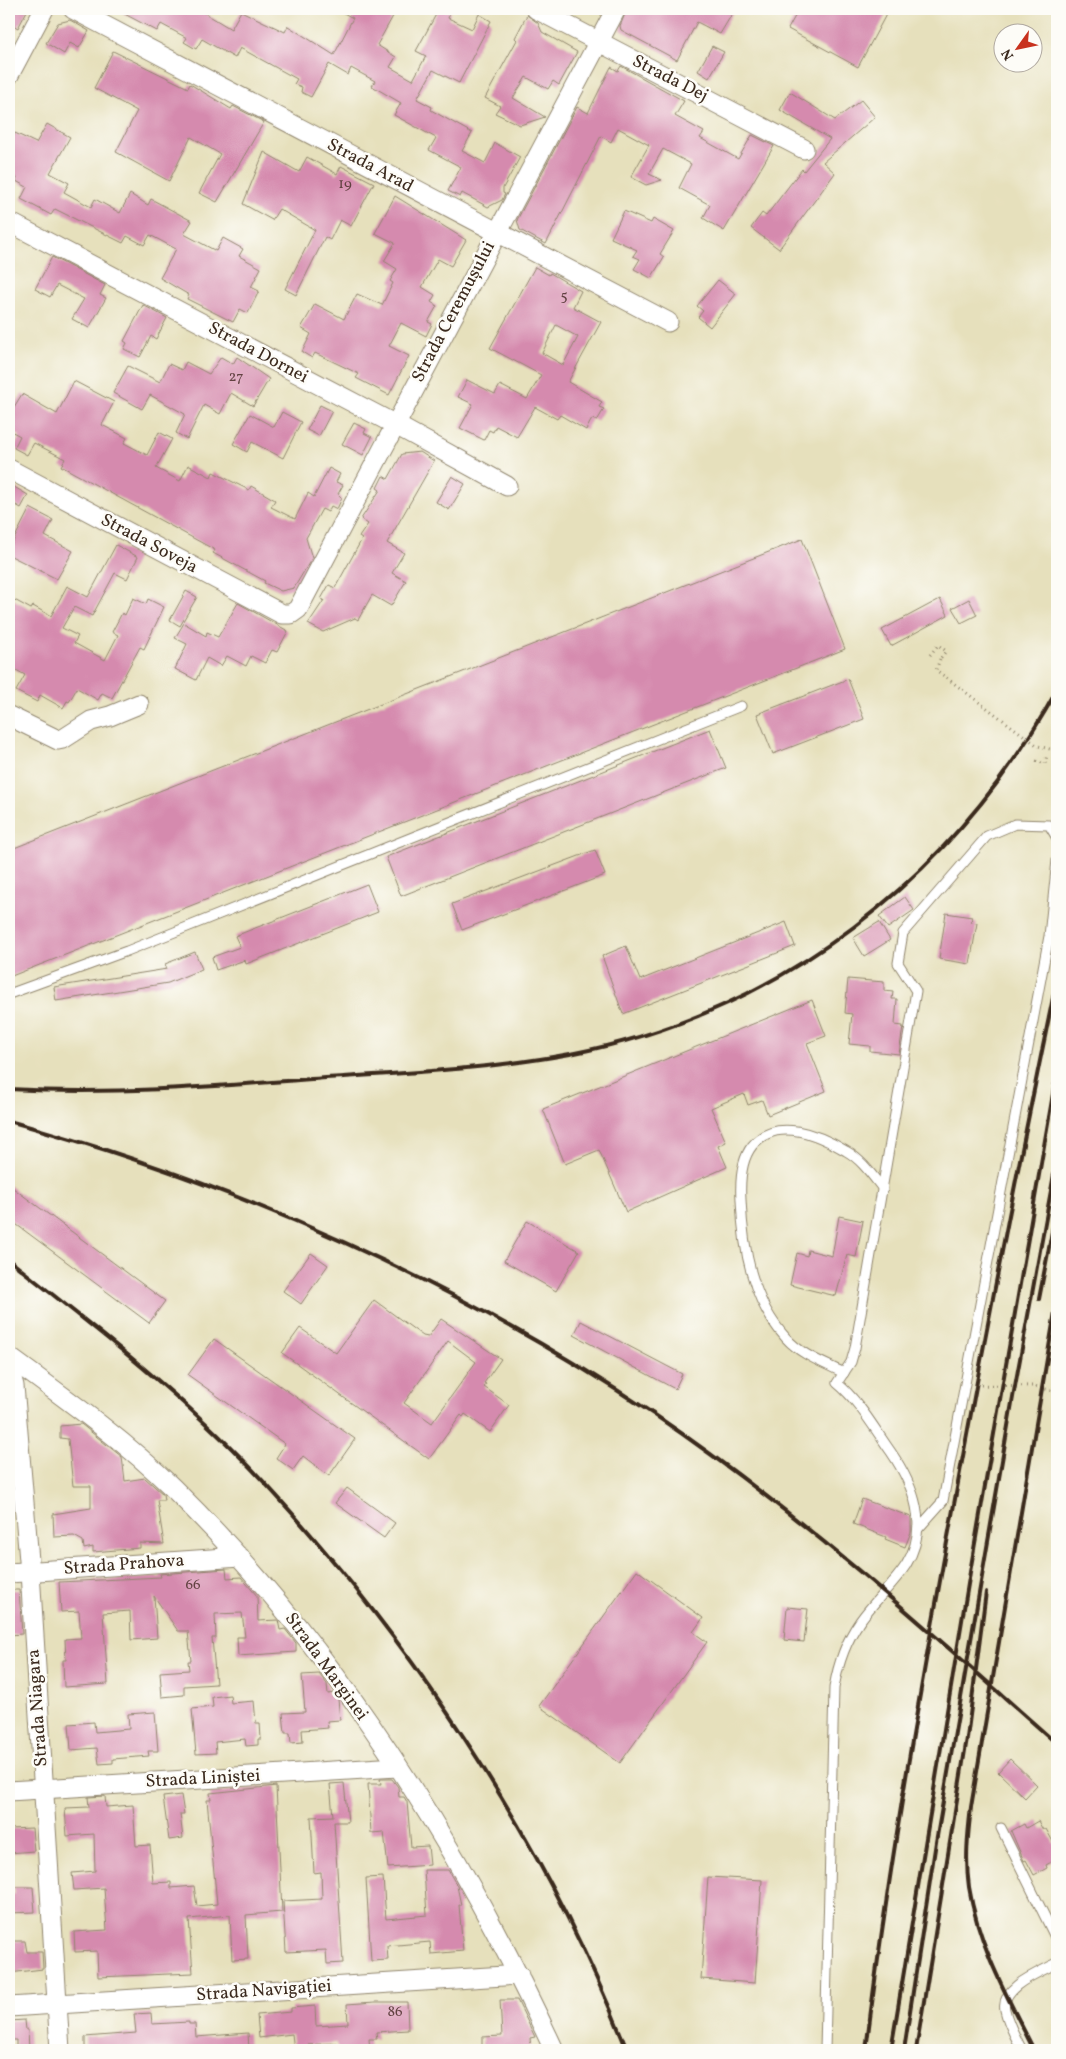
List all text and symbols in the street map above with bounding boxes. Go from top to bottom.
north arrow [994,22,1044,72]
text: N [998,45,1019,64]
street label: Strada Dej [628,49,712,109]
street label: Strada Arad [322,133,418,199]
house number: 19 [338,174,352,195]
street label: Strada Ceremușului [406,237,502,387]
house number: 5 [560,286,568,307]
street label: Strada Dornei [203,316,313,390]
house number: 27 [229,367,243,388]
street label: Strada Soveja [96,508,202,580]
street label: Strada Prahova [63,1548,185,1582]
house number: 66 [185,1575,201,1596]
street label: Strada Marginei [278,1608,374,1726]
street label: Strada Niagara [21,1648,55,1768]
street label: Strada Liniștei [145,1764,261,1794]
street label: Strada Navigației [195,1974,333,2008]
house number: 86 [387,2002,403,2023]

